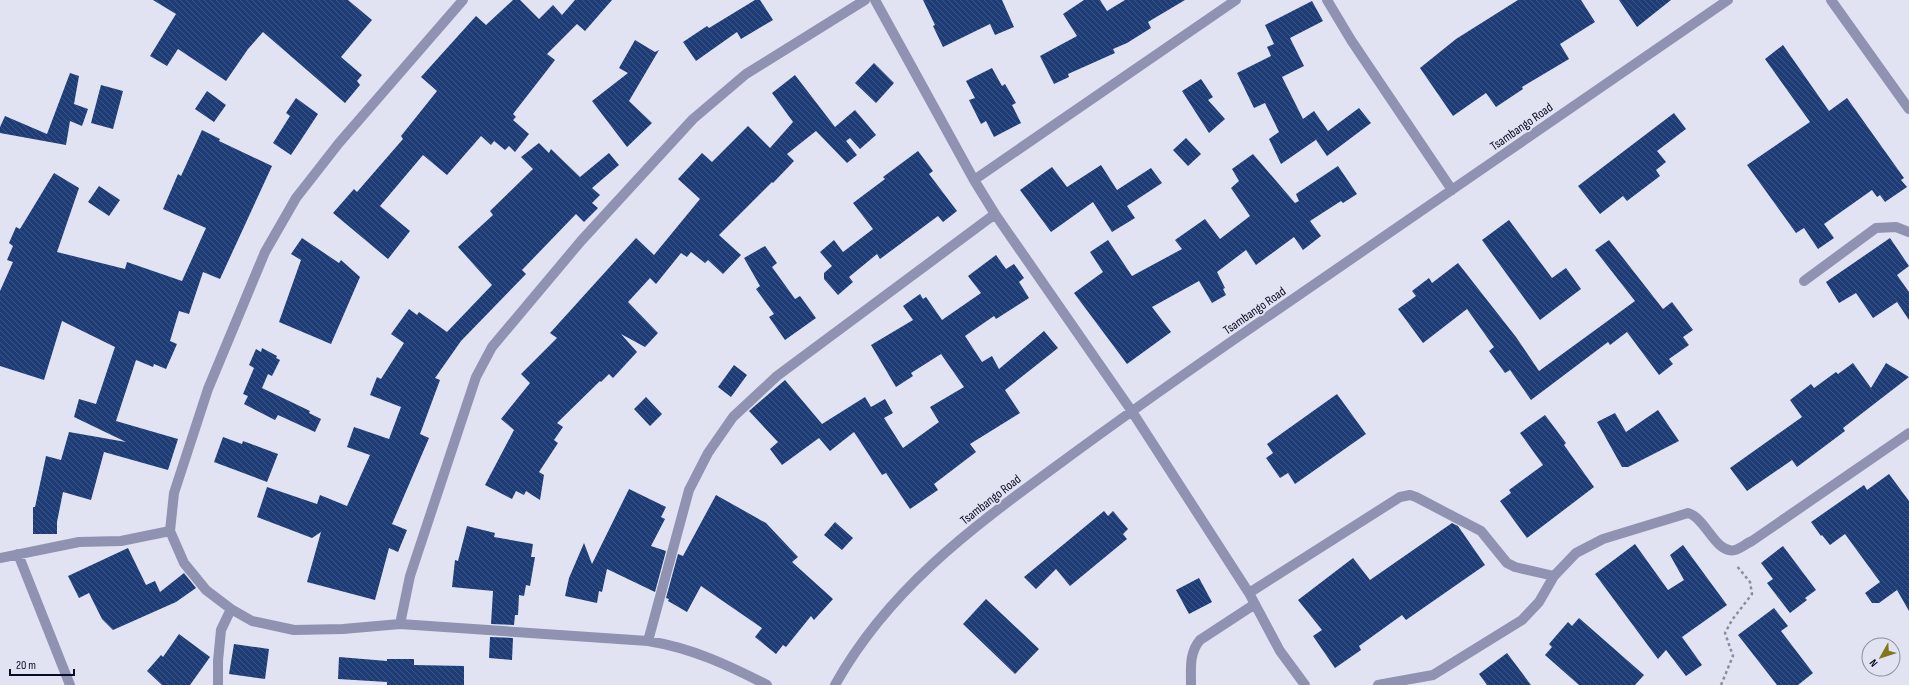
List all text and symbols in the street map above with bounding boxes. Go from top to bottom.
street label: Tsambango Road [1487,99,1556,154]
street label: Tsambango Road [1220,283,1289,338]
street label: Tsambango Road [957,471,1024,528]
north arrow [1861,637,1901,677]
scale bar [10,651,74,677]
text: N [1867,657,1881,669]
text: 20 m [16,658,36,673]

